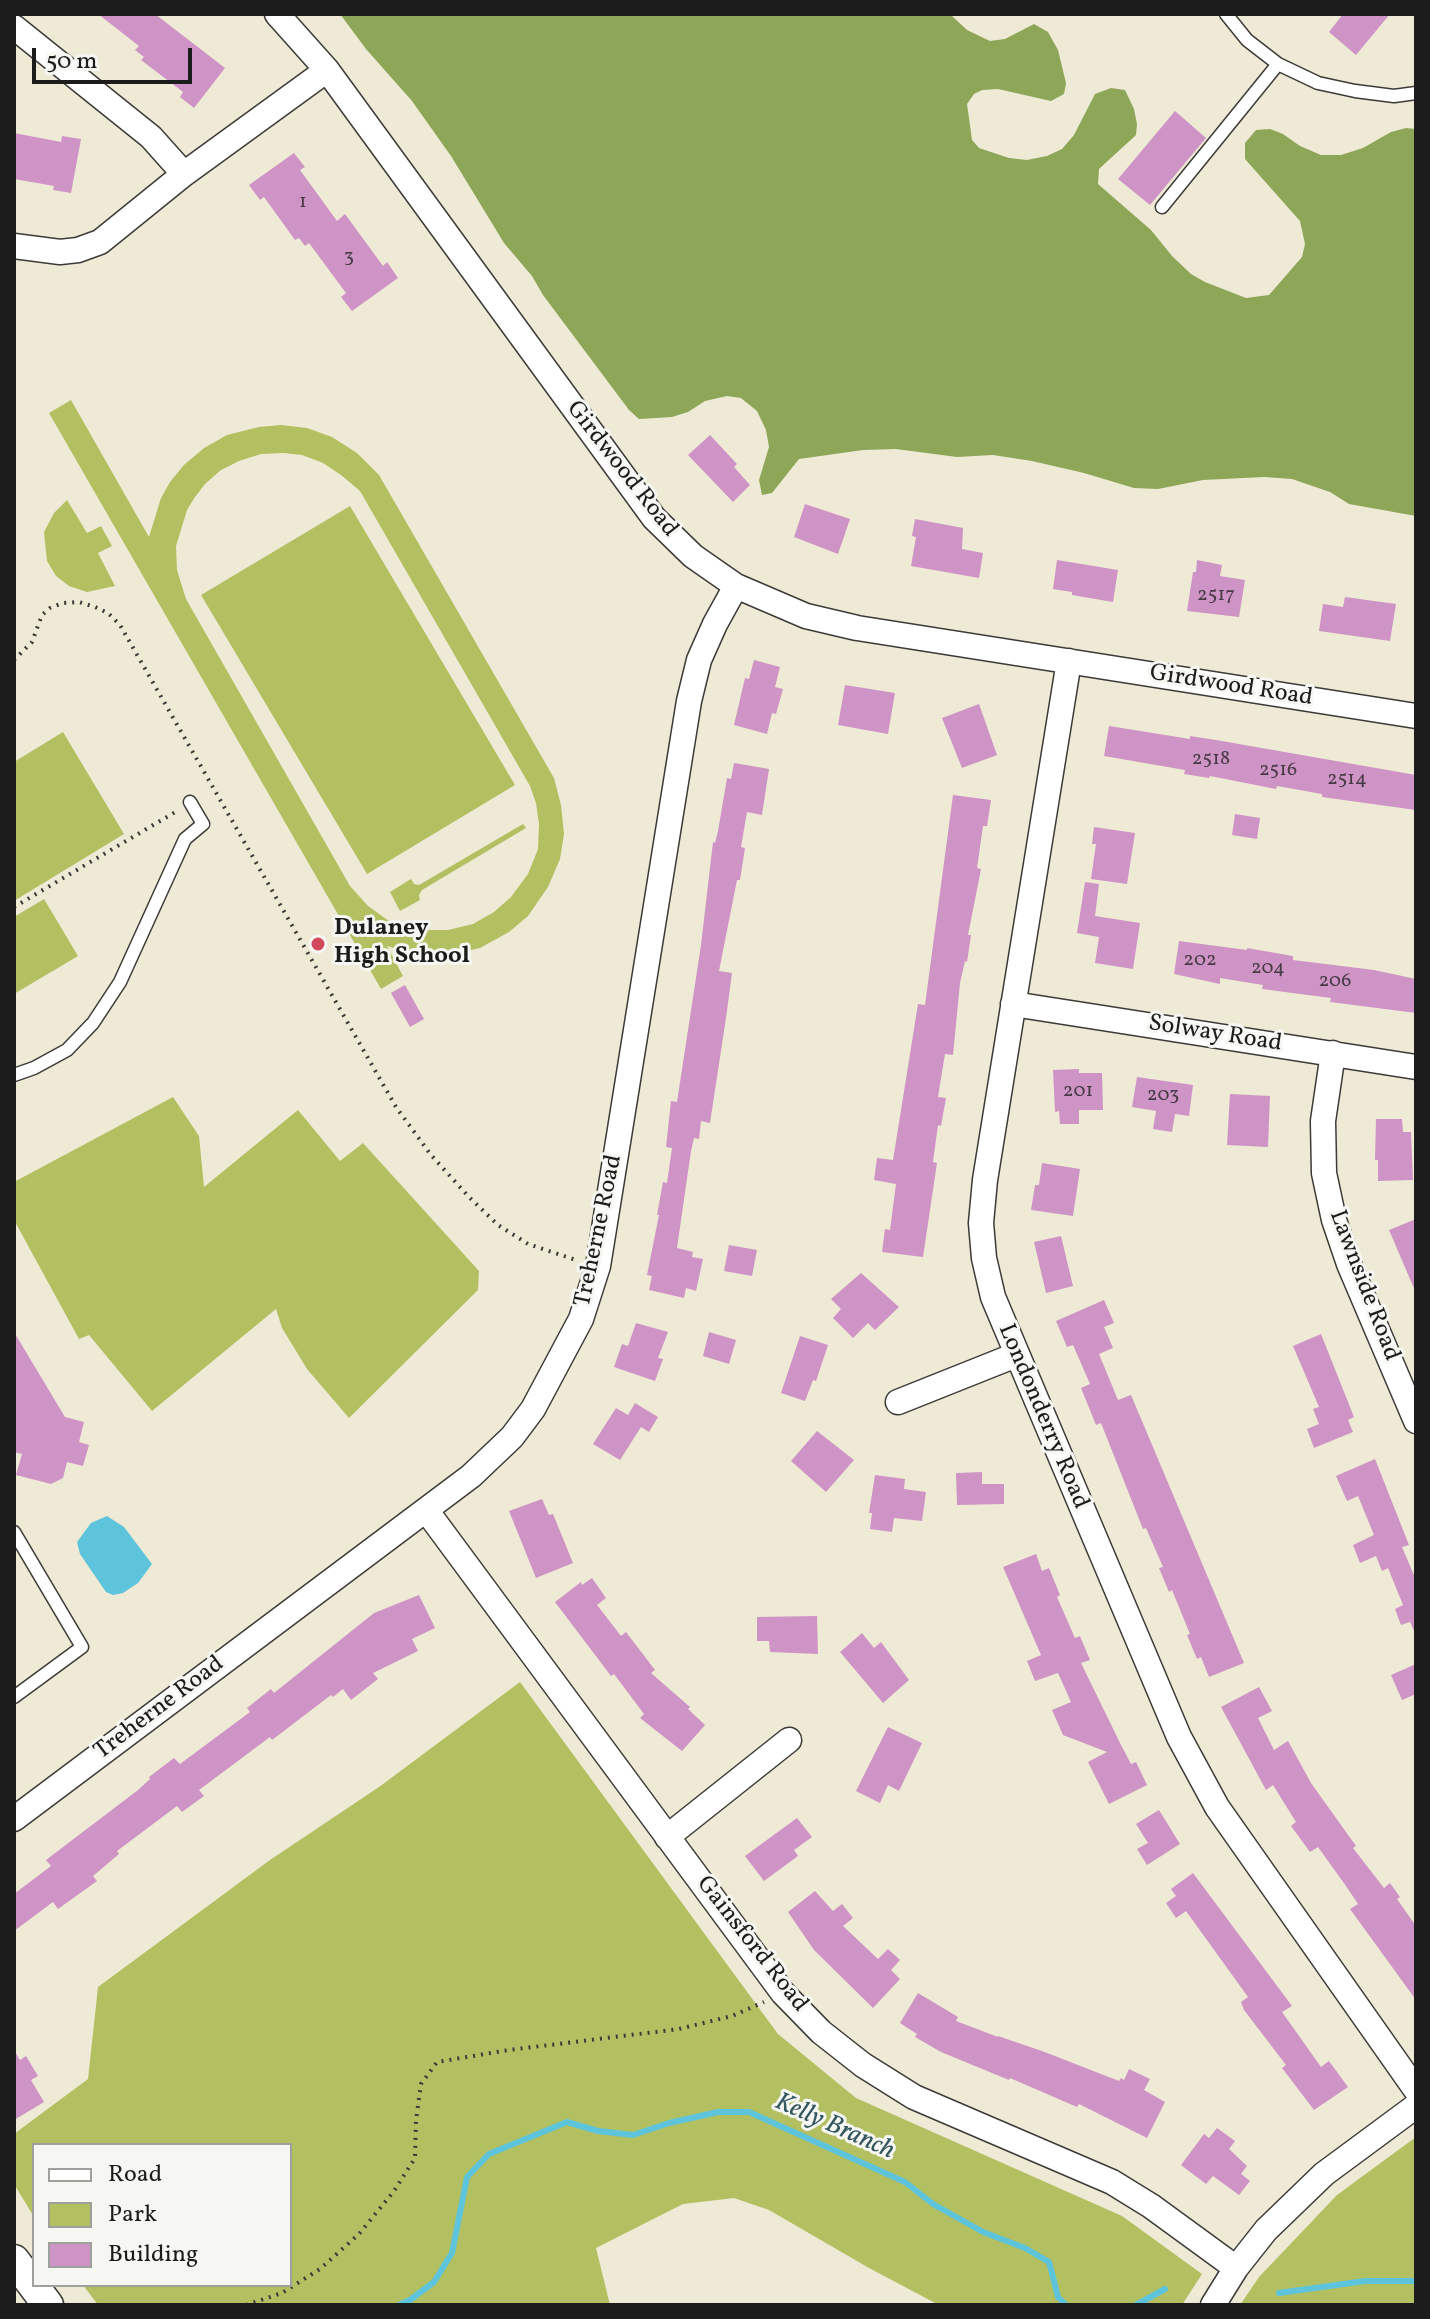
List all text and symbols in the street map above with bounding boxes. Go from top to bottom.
scale bar [36,32,196,82]
text: 50 m [46,45,98,79]
house number: 1 [299,191,307,215]
house number: 3 [344,246,354,270]
street label: Girdwood Road [559,396,683,544]
house number: 2517 [1197,584,1235,608]
street label: Girdwood Road [1147,660,1315,714]
house number: 2518 [1192,748,1230,772]
house number: 2516 [1259,759,1297,783]
house number: 2514 [1327,768,1367,792]
place label: Dulaney High School [334,916,470,972]
marker: Dulaney High School [309,935,327,953]
house number: 202 [1183,949,1217,973]
house number: 204 [1251,957,1285,981]
house number: 206 [1319,970,1351,994]
street label: Solway Road [1146,1010,1284,1060]
house number: 201 [1063,1080,1093,1104]
house number: 203 [1147,1084,1179,1108]
street label: Treherne Road [570,1152,630,1310]
street label: Lawnside Road [1321,1207,1405,1365]
street label: Londonderry Road [990,1320,1094,1514]
street label: Treherne Road [89,1651,231,1767]
street label: Gainsford Road [689,1871,813,2019]
water label: Kelly Branch [769,2088,899,2168]
legend [32,2143,292,2287]
text: Road [108,2158,162,2192]
text: Park [108,2198,157,2232]
text: Building [108,2238,198,2272]

